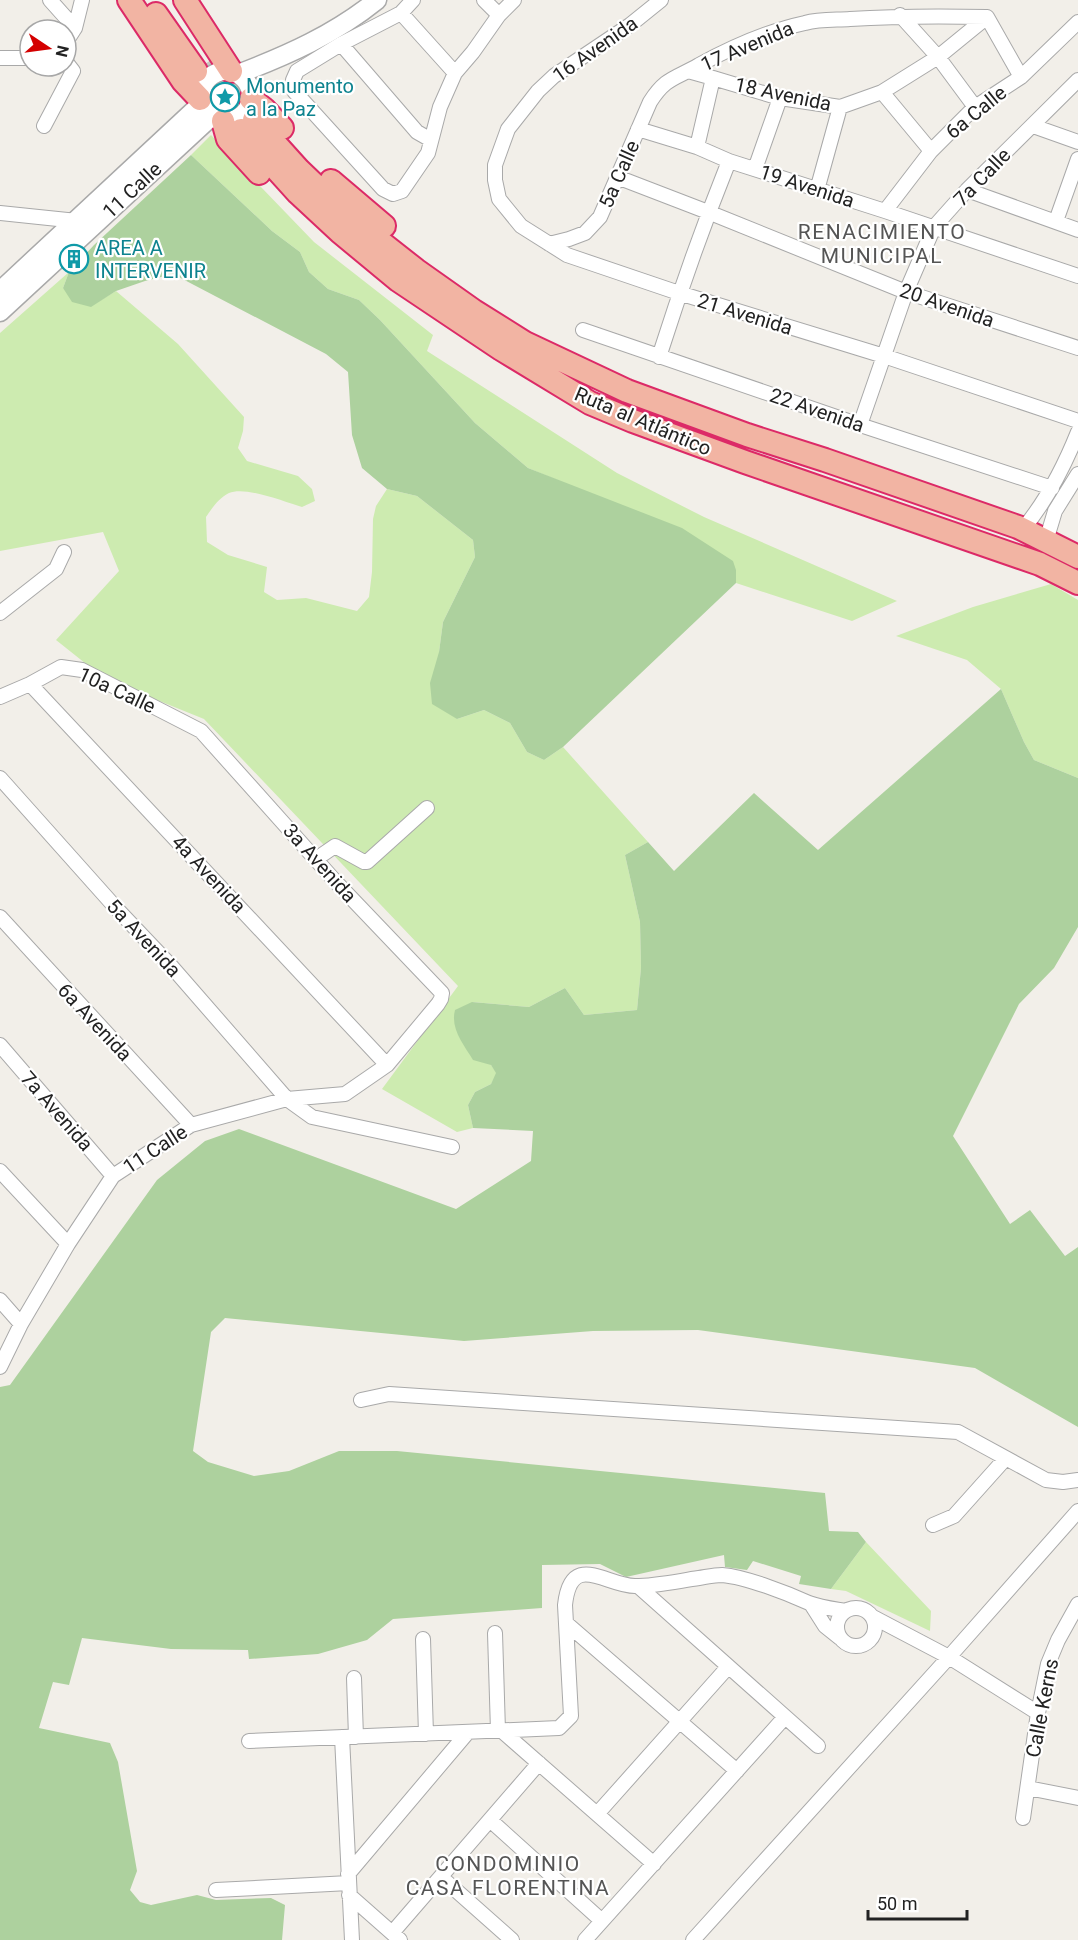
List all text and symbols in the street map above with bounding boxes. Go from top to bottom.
street label: 16 Avenida [548,11,642,87]
street label: 17 Avenida [697,16,797,76]
north arrow [18,18,78,78]
text: N [52,44,73,59]
street label: 18 Avenida [732,72,834,116]
place label: Monumento a la Paz [246,74,354,121]
street label: 6a Calle [941,80,1011,144]
place icon: Monumento a la Paz [209,81,241,113]
street label: 5a Calle [594,137,644,211]
street label: 7a Calle [949,143,1015,211]
street label: 11 Calle [98,157,166,223]
street label: 19 Avenida [757,159,857,213]
district label: RENACIMIENTO MUNICIPAL [798,220,966,268]
place label: AREA A INTERVENIR [95,236,206,283]
building icon: AREA A INTERVENIR [58,243,90,275]
street label: 20 Avenida [897,278,997,332]
street label: 21 Avenida [695,288,795,340]
street label: Ruta al Atlántico [571,381,715,461]
street label: 22 Avenida [767,383,867,437]
street label: 10a Calle [75,662,159,718]
street label: 3a Avenida [278,819,362,907]
street label: 4a Avenida [167,830,251,918]
street label: 5a Avenida [102,894,186,982]
street label: 6a Avenida [53,978,137,1066]
street label: 7a Avenida [16,1066,98,1156]
street label: 11 Calle [118,1119,192,1179]
street label: Calle Kerns [1021,1657,1063,1759]
district label: CONDOMINIO CASA FLORENTINA [406,1852,610,1900]
scale bar [868,1883,967,1921]
text: 50 m [877,1893,917,1914]

